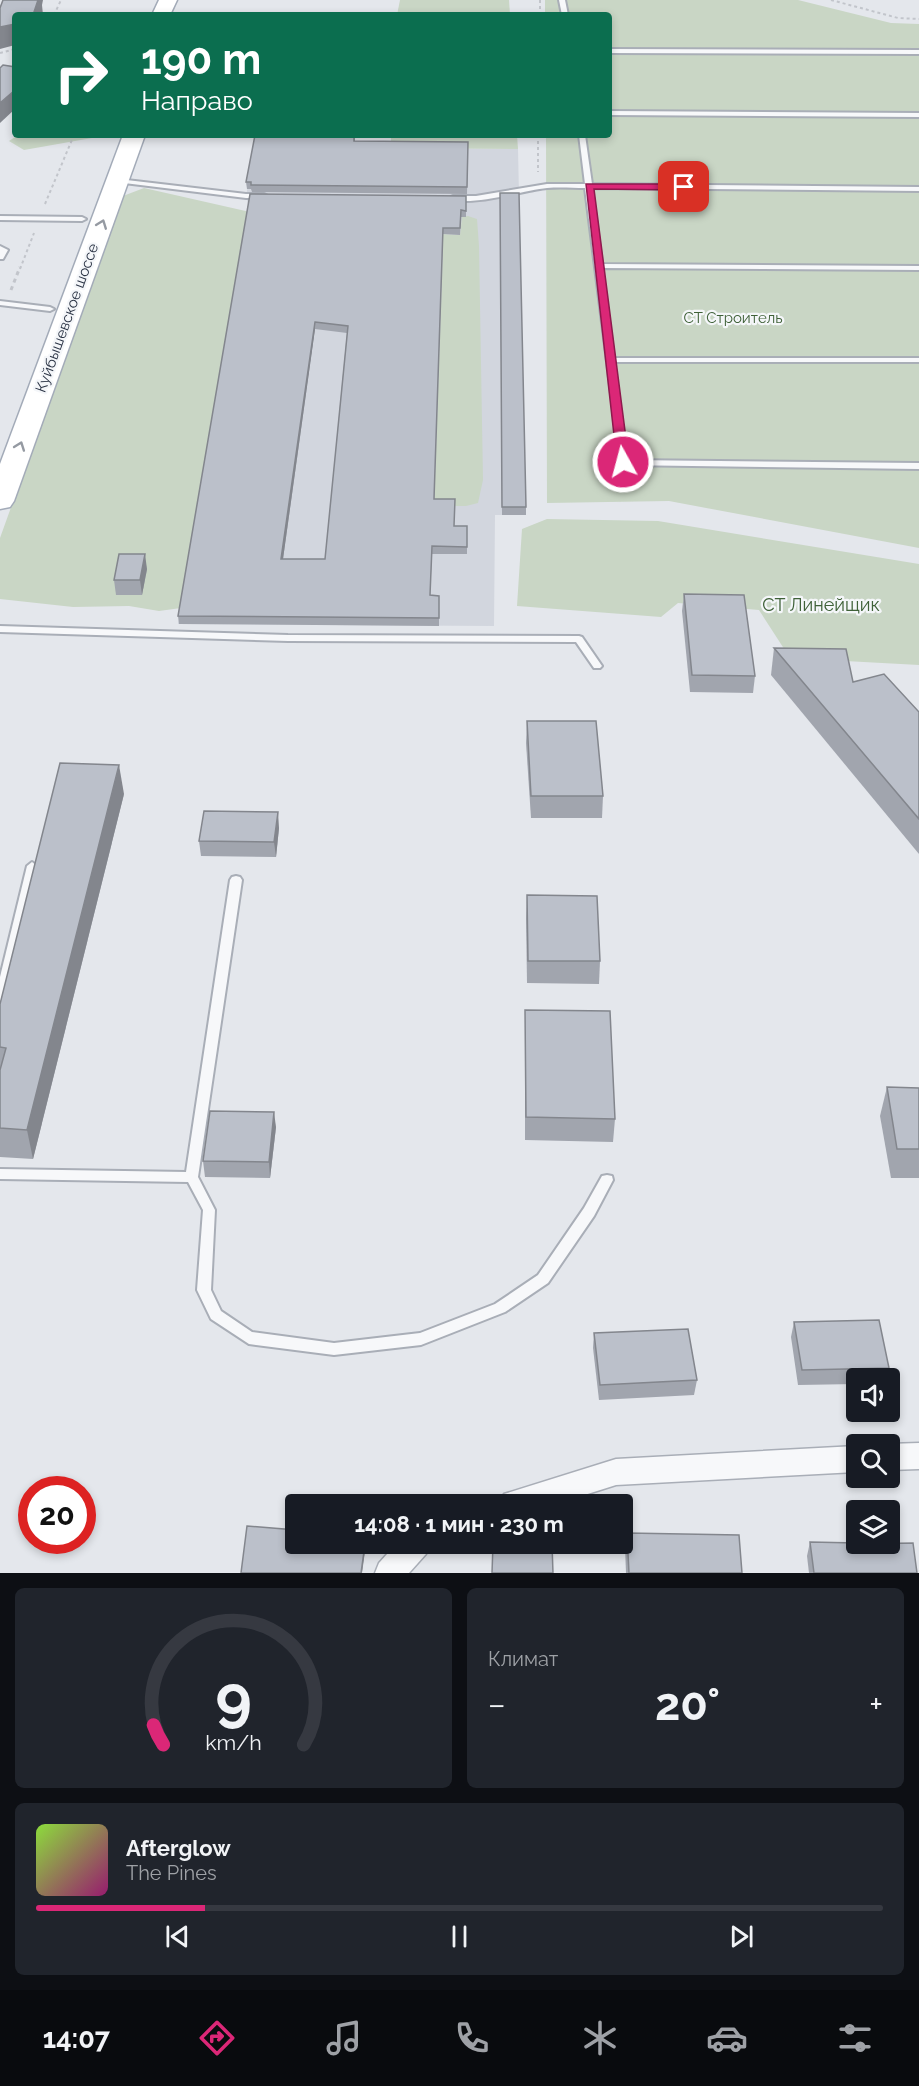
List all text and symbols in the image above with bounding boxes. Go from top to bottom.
text: 190 m [141,35,261,84]
icon: right [42,36,120,114]
text: Направо [141,85,253,116]
pin [658,161,709,212]
icon: arrive [667,170,700,203]
one-way arrow [94,219,107,230]
street label: Куйбышевское шоссе [32,241,102,395]
park label: СТ Строитель [683,309,783,327]
position arrow [591,430,655,494]
one-way arrow [13,441,26,452]
park label: СТ Линейщик [762,594,880,615]
map controls [846,1368,900,1554]
button: sound [846,1368,900,1422]
button: search [846,1434,900,1488]
speed limit sign: 20 [18,1476,96,1554]
button: layers [846,1500,900,1554]
text: 14:08 · 1 мин · 230 m [354,1511,564,1537]
text: Климат [488,1647,558,1671]
text: 9 [215,1660,252,1734]
text: 20° [655,1678,720,1731]
text: − [488,1685,506,1724]
text: + [869,1685,883,1724]
text: km/h [205,1730,262,1755]
text: Afterglow [126,1835,231,1861]
text: The Pines [126,1861,217,1885]
icon: previous [161,1920,194,1953]
icon: pause [443,1920,476,1953]
icon: next [725,1920,758,1953]
icon: directions [196,2017,238,2059]
icon: music [323,2017,365,2059]
icon: phone [451,2017,493,2059]
icon: climate [579,2017,621,2059]
icon: car [706,2017,748,2059]
icon: filters [834,2017,876,2059]
text: 14:07 [43,2023,110,2054]

